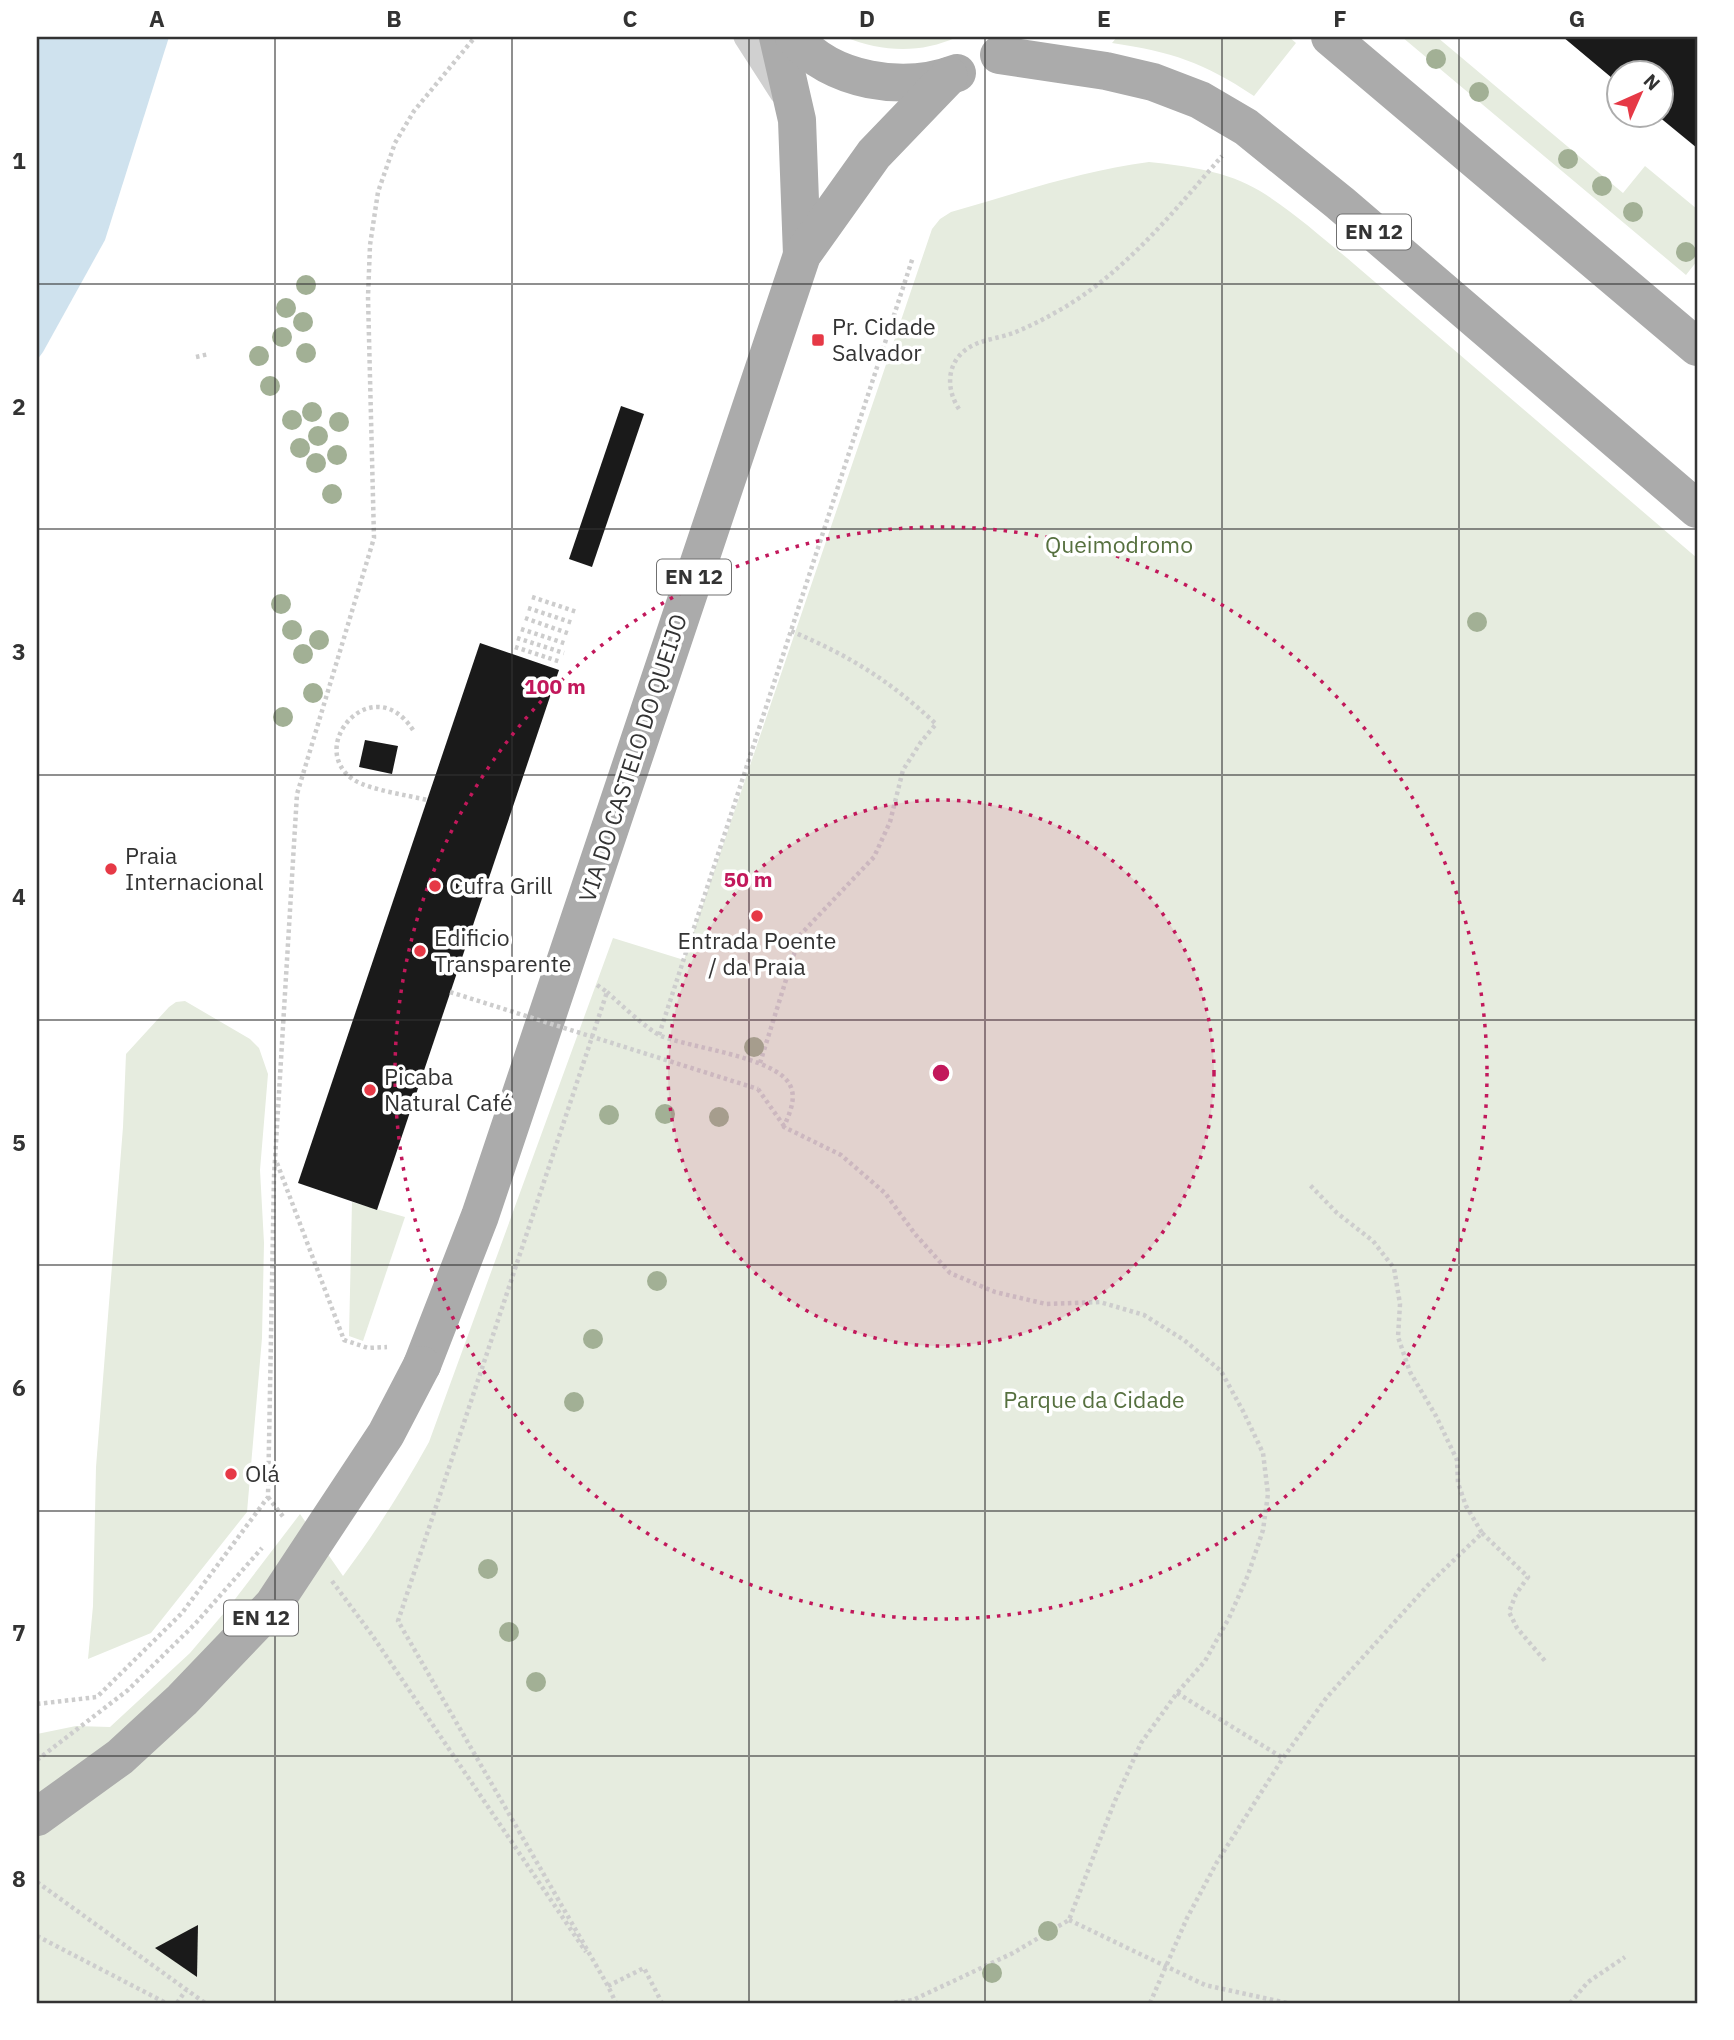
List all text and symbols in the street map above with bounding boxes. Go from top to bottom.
text: A [149,3,165,33]
text: B [386,3,402,33]
text: C [623,3,638,33]
text: D [859,3,875,33]
text: E [1097,3,1111,33]
text: F [1333,3,1347,33]
text: G [1569,3,1585,33]
north arrow [1604,60,1674,130]
text: N [1639,69,1665,95]
text: 1 [12,145,26,175]
road number: EN 12 [1337,215,1411,250]
place label: Pr. Cidade Salvador [832,311,936,367]
marker: Pr. Cidade Salvador [810,332,826,348]
text: 2 [12,391,26,421]
park label: Queimodromo [1045,529,1193,559]
road number: EN 12 [657,560,731,594]
street label: VIA DO CASTELO DO QUEIJO [571,610,693,906]
text: 3 [12,636,26,666]
text: 100 m [524,672,586,700]
place label: Praia Internacional [125,840,263,896]
marker: Praia Internacional [103,861,119,877]
text: 50 m [724,865,772,893]
place label: Cufra Grill [449,870,552,900]
marker: Cufra Grill [427,878,443,894]
text: 4 [12,881,26,911]
marker: Entrada Poente / da Praia [749,908,765,924]
place label: Edificio Transparente [434,922,571,978]
place label: Entrada Poente / da Praia [678,925,836,981]
marker: Edificio Transparente [412,943,428,959]
place label: Picaba Natural Café [384,1061,513,1117]
centre of rings [929,1061,953,1085]
marker: Picaba Natural Café [362,1082,378,1098]
text: 5 [12,1127,26,1157]
text: 6 [12,1372,26,1402]
park label: Parque da Cidade [1003,1384,1185,1414]
place label: Olá [245,1458,280,1488]
marker: Olá [223,1466,239,1482]
road number: EN 12 [224,1600,298,1636]
text: 7 [12,1617,26,1647]
text: 8 [12,1863,26,1893]

